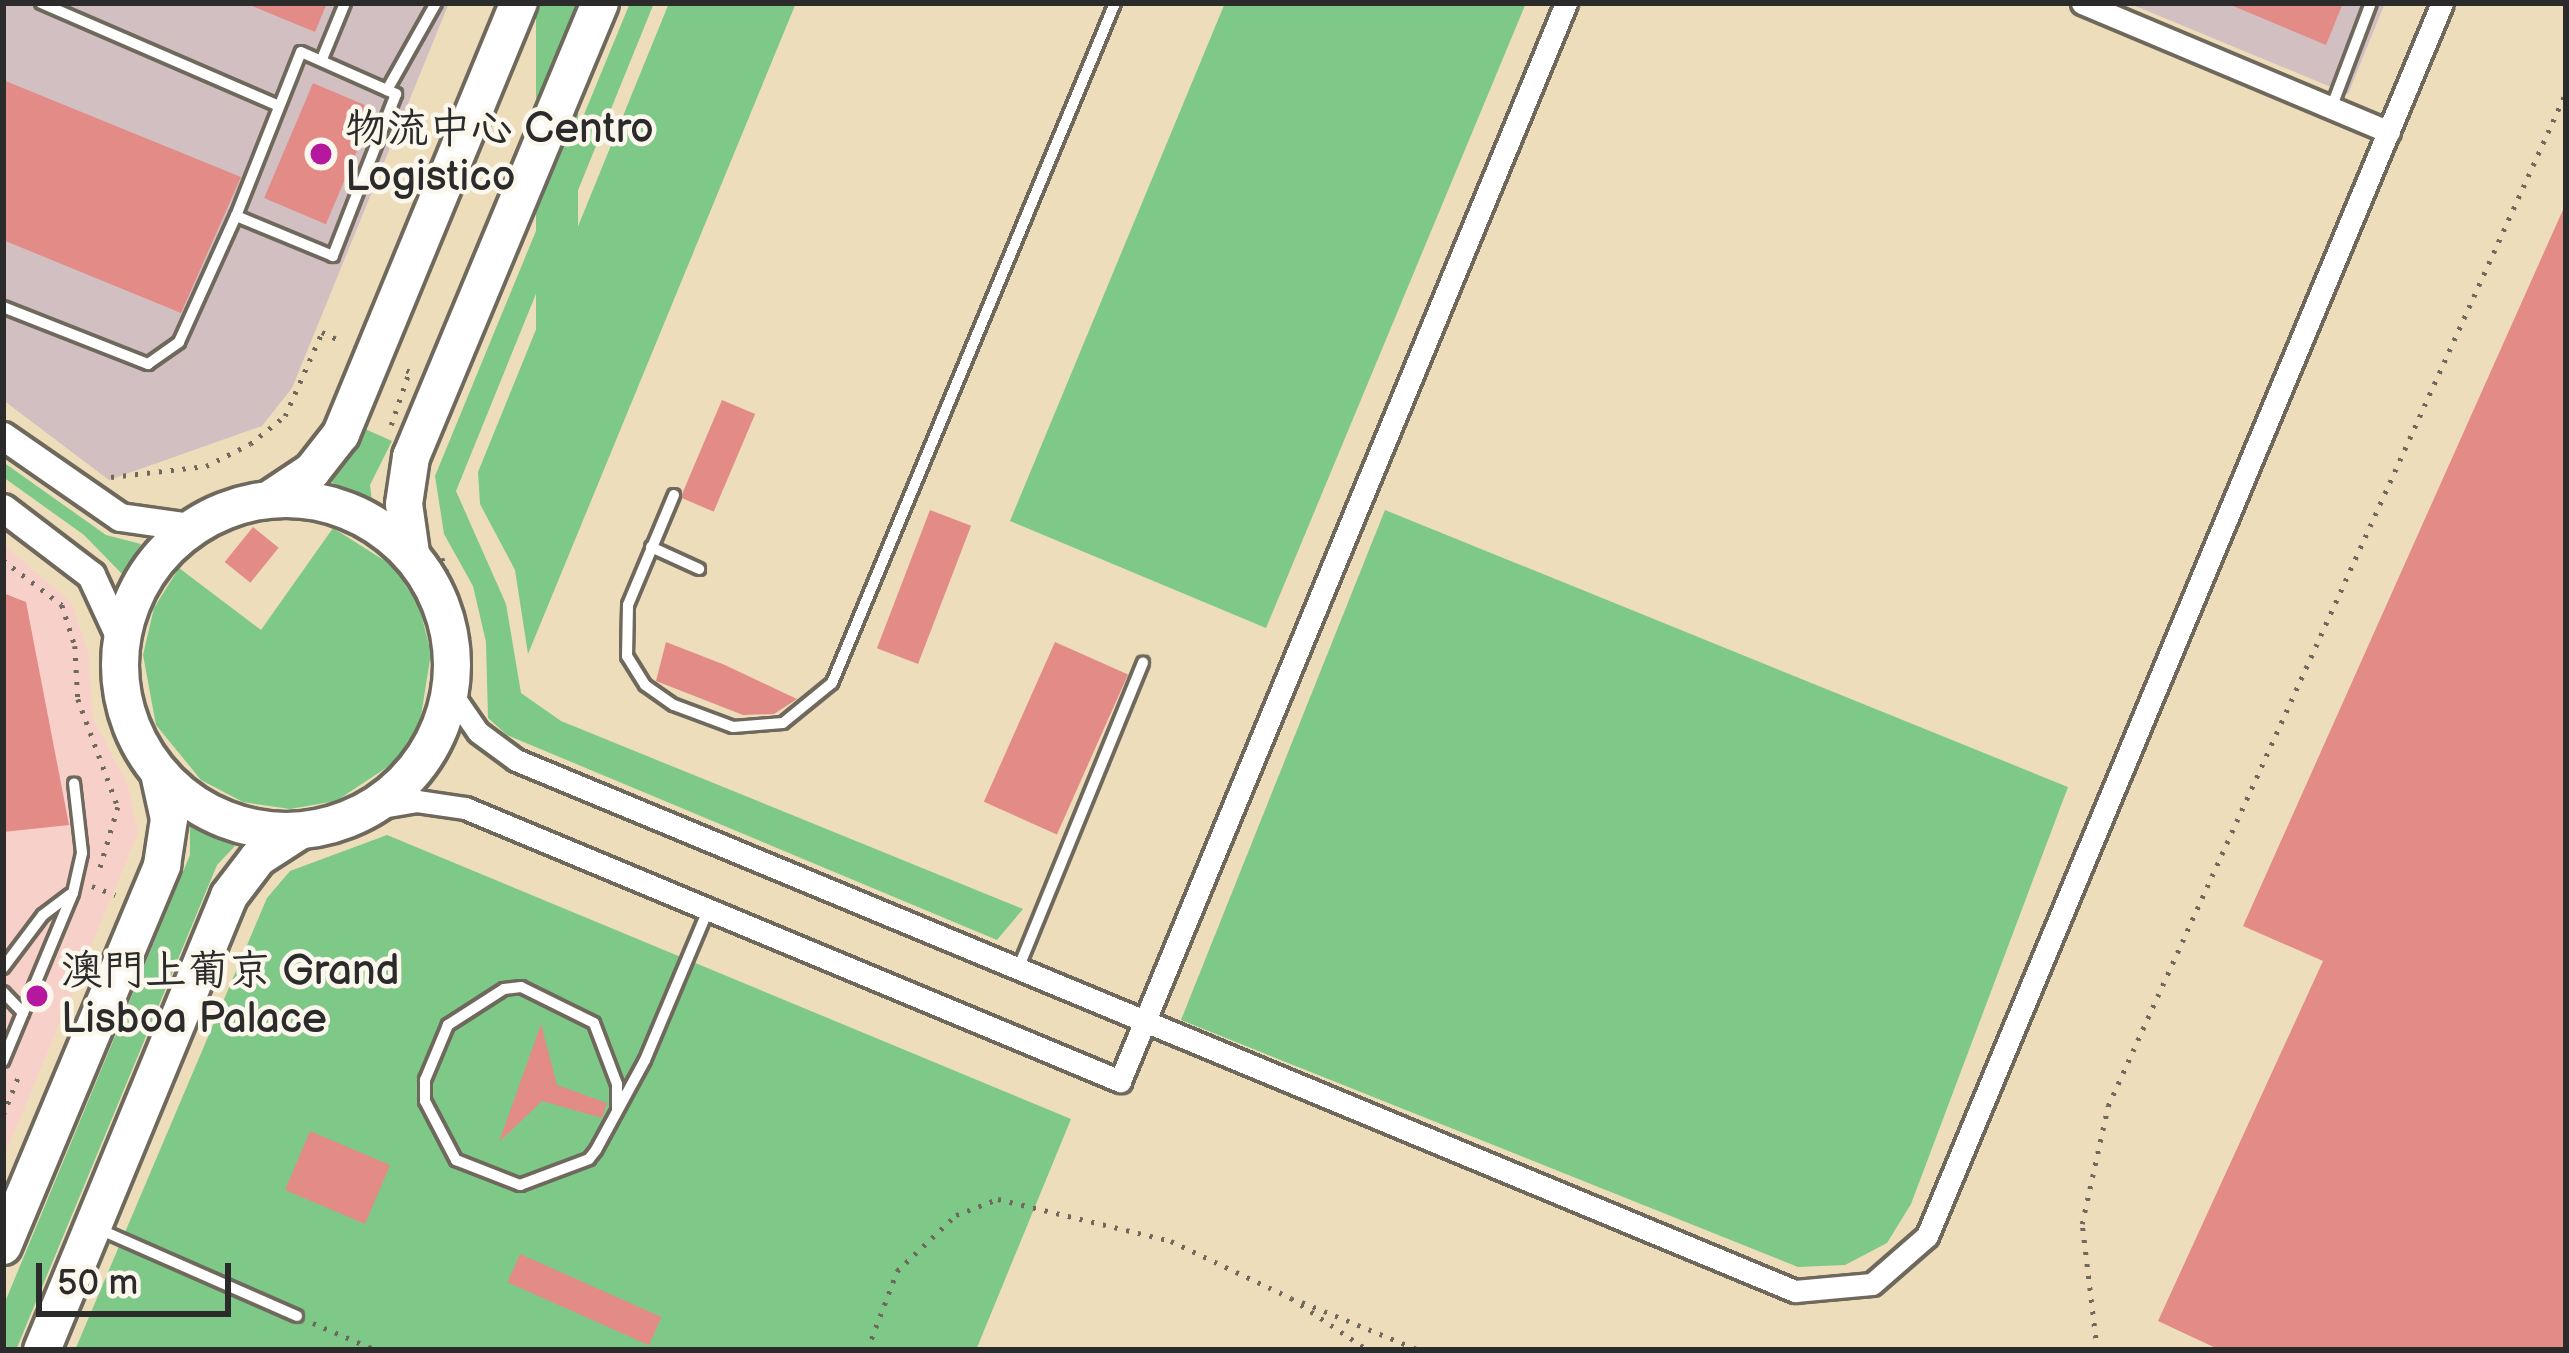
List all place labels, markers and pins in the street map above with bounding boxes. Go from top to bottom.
place label: 物流中心 Centro Logistico [345,105,654,204]
marker: 物流中心 Centro Logistico [308,141,334,167]
place label: 澳門上葡京 Grand Lisboa Palace [61,947,400,1046]
marker: 澳門上葡京 Grand Lisboa Palace [24,983,50,1009]

